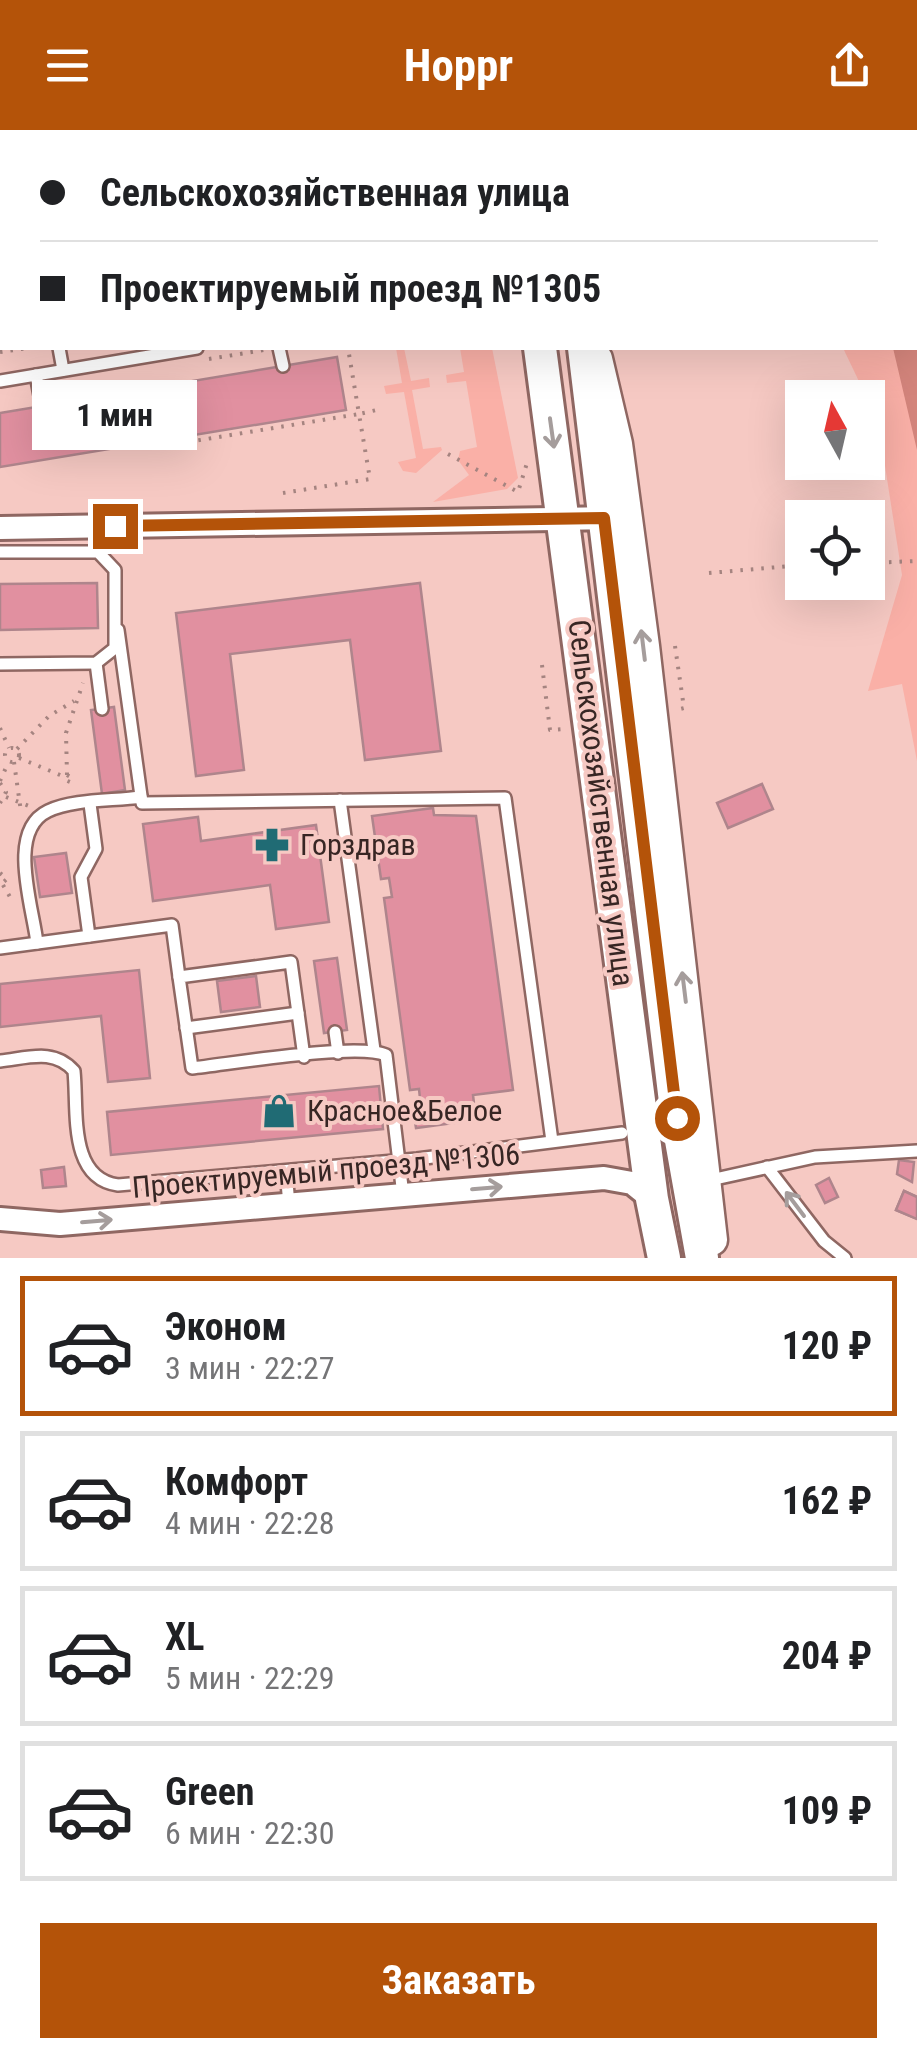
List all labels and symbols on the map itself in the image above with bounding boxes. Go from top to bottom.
north arrow [785,380,885,480]
callout: 1 мин [32,381,198,451]
one-way arrow [543,416,562,449]
route end [93,504,138,549]
street label: Сельскохозяйственная улица [562,618,641,988]
one-way arrow [634,630,652,662]
pharmacy icon: Горздрав [253,826,291,864]
place label: Горздрав [300,827,416,862]
one-way arrow [674,972,693,1004]
shop icon: Красное&Белое [260,1092,298,1130]
place label: Красное&Белое [307,1093,502,1128]
route start [655,1096,700,1141]
street label: Проектируемый проезд №1306 [131,1136,521,1205]
one-way arrow [470,1178,502,1197]
one-way arrow [785,1191,806,1218]
one-way arrow [81,1212,113,1231]

